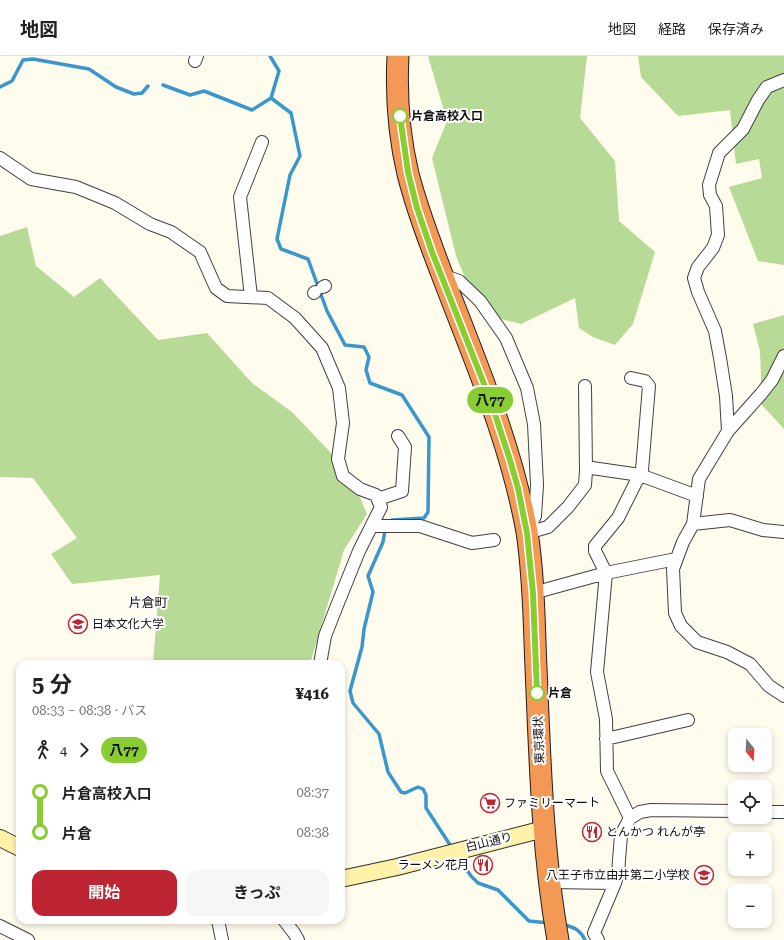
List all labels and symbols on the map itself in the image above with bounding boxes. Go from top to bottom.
marker: 片倉高校入口 [392,108,408,124]
place label: 片倉高校入口 [411,109,483,123]
line badge: 八77 [467,387,513,413]
district label: 片倉町 [128,595,168,610]
school or university icon: 日本文化大学 [67,613,89,635]
place label: 日本文化大学 [92,617,164,631]
marker: 片倉 [529,685,545,701]
place label: 片倉 [548,686,572,700]
street label: 東京環状 [531,716,547,764]
north arrow [728,728,772,772]
supermarket icon: ファミリーマート [479,792,501,814]
place label: ファミリーマート [504,796,600,810]
restaurant icon: とんかつ れんが亭 [581,821,603,843]
place label: とんかつ れんが亭 [606,825,705,839]
street label: 白山通り [464,829,514,855]
restaurant icon: ラーメン花月 [472,854,494,876]
place label: ラーメン花月 [397,858,469,872]
school or university icon: 八王子市立由井第二小学校 [693,864,715,886]
place label: 八王子市立由井第二小学校 [546,868,690,882]

